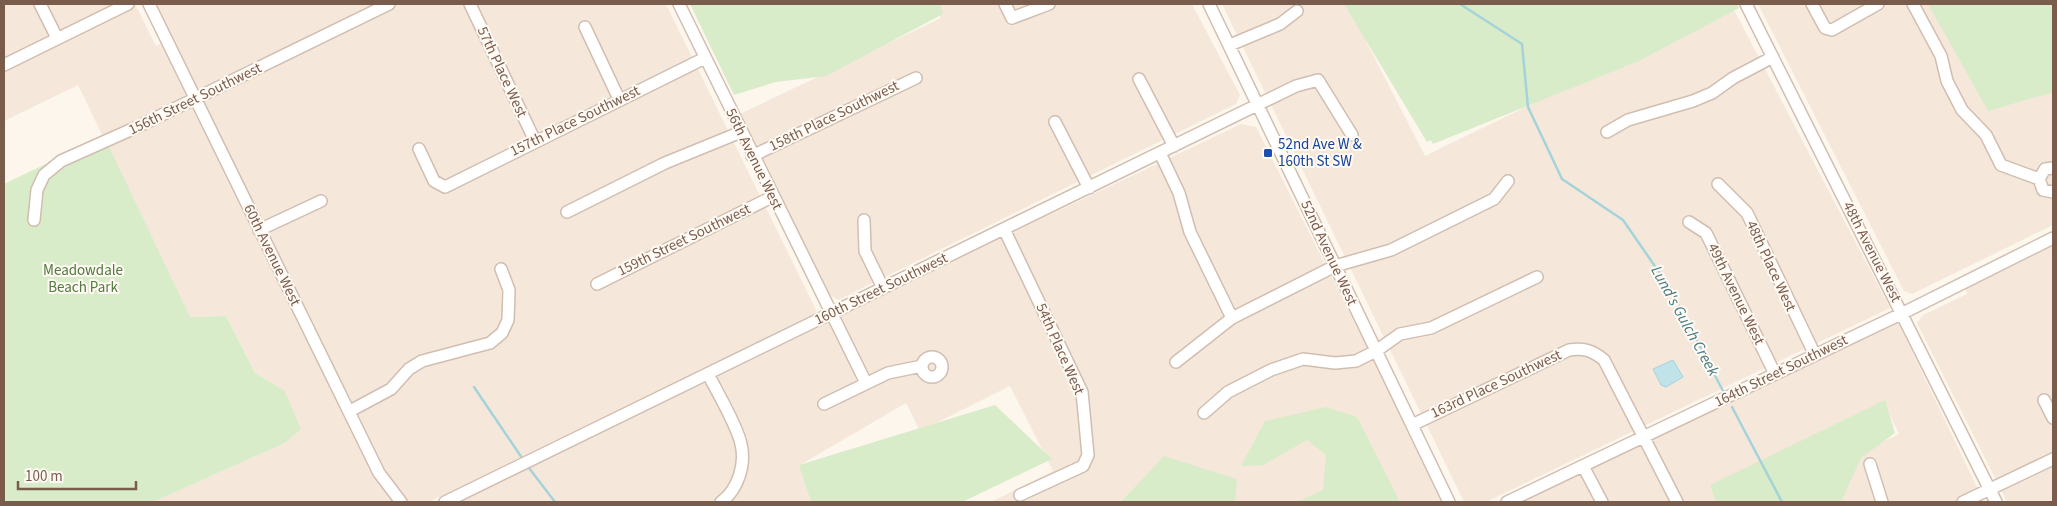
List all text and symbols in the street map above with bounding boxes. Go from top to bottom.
street label: 57th Place West [472,23,532,121]
street label: 156th Street Southwest [125,58,265,140]
street label: 158th Place Southwest [765,75,903,157]
street label: 157th Place Southwest [506,80,644,162]
street label: 56th Avenue West [720,105,788,213]
place label: 52nd Ave W & 160th St SW [1278,134,1362,172]
marker: 52nd Ave W & 160th St SW [1262,147,1274,159]
street label: 52nd Avenue West [1295,197,1363,309]
street label: 48th Avenue West [1838,198,1906,306]
street label: 159th Street Southwest [614,199,754,281]
street label: 60th Avenue West [238,201,306,309]
street label: 48th Place West [1741,217,1801,315]
street label: 49th Avenue West [1702,240,1770,348]
street label: 160th Street Southwest [811,248,951,330]
park label: Meadowdale Beach Park [43,260,123,298]
water label: Lund's Gulch Creek [1646,262,1725,380]
street label: 54th Place West [1030,300,1090,398]
street label: 164th Street Southwest [1711,330,1851,412]
street label: 163rd Place Southwest [1427,344,1565,424]
scale bar [18,458,135,490]
text: 100 m [25,466,63,487]

